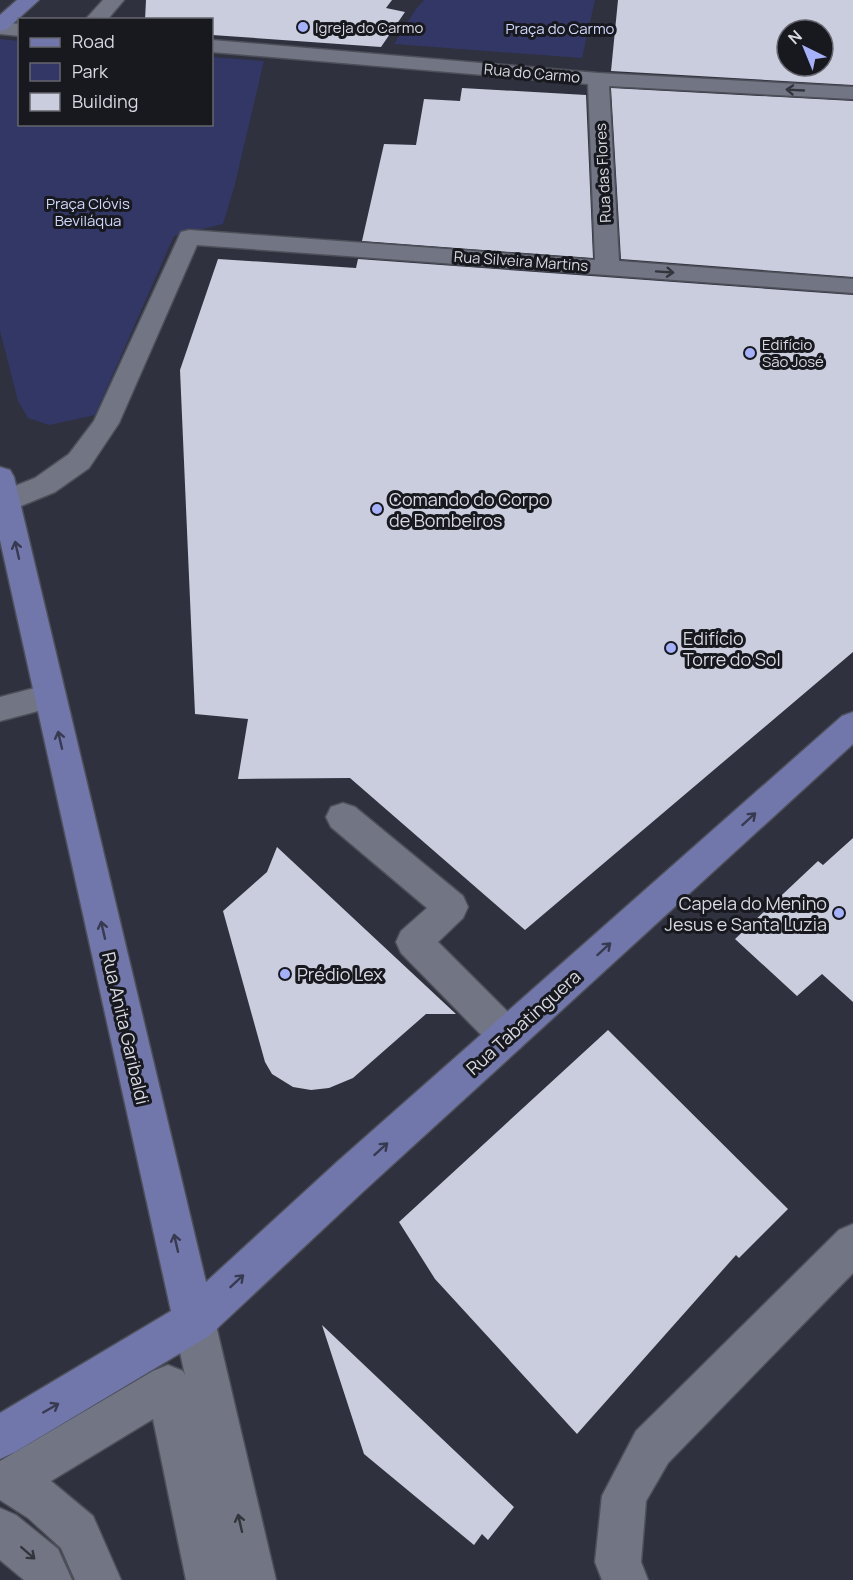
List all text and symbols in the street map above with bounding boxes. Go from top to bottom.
place label: Igreja do Carmo [315,17,423,38]
legend [18,18,213,126]
park label: Praça do Carmo [506,18,615,39]
north arrow [775,18,835,78]
marker: Igreja do Carmo [296,20,310,34]
text: N [783,25,806,49]
text: Road [72,29,115,53]
street label: Rua do Carmo [483,58,581,88]
text: Park [72,59,109,83]
one-way arrow [785,84,805,95]
text: Building [72,89,138,113]
street label: Rua das Flores [590,123,616,223]
park label: Praça Clóvis Beviláqua [46,193,130,231]
street label: Rua Silveira Martins [453,246,589,276]
one-way arrow [655,267,674,278]
place label: Edifício São José [762,334,824,372]
marker: Edifício São José [743,346,757,360]
place label: Comando do Corpo de Bombeiros [389,487,550,532]
marker: Comando do Corpo de Bombeiros [370,502,384,516]
one-way arrow [10,541,22,560]
place label: Edifício Torre do Sol [683,626,781,671]
marker: Edifício Torre do Sol [664,641,678,655]
one-way arrow [54,731,65,751]
one-way arrow [742,811,757,826]
place label: Capela do Menino Jesus e Santa Luzia [665,891,827,936]
marker: Capela do Menino Jesus e Santa Luzia [832,906,846,920]
one-way arrow [97,921,109,940]
one-way arrow [597,942,612,956]
street label: Rua Anita Garibaldi [97,949,155,1107]
place label: Prédio Lex [297,962,383,986]
street label: Rua Tabatinguera [461,964,585,1080]
marker: Prédio Lex [278,967,292,981]
one-way arrow [373,1142,388,1156]
one-way arrow [169,1234,181,1253]
one-way arrow [230,1274,245,1288]
one-way arrow [42,1401,59,1413]
one-way arrow [233,1514,245,1533]
one-way arrow [20,1546,36,1559]

